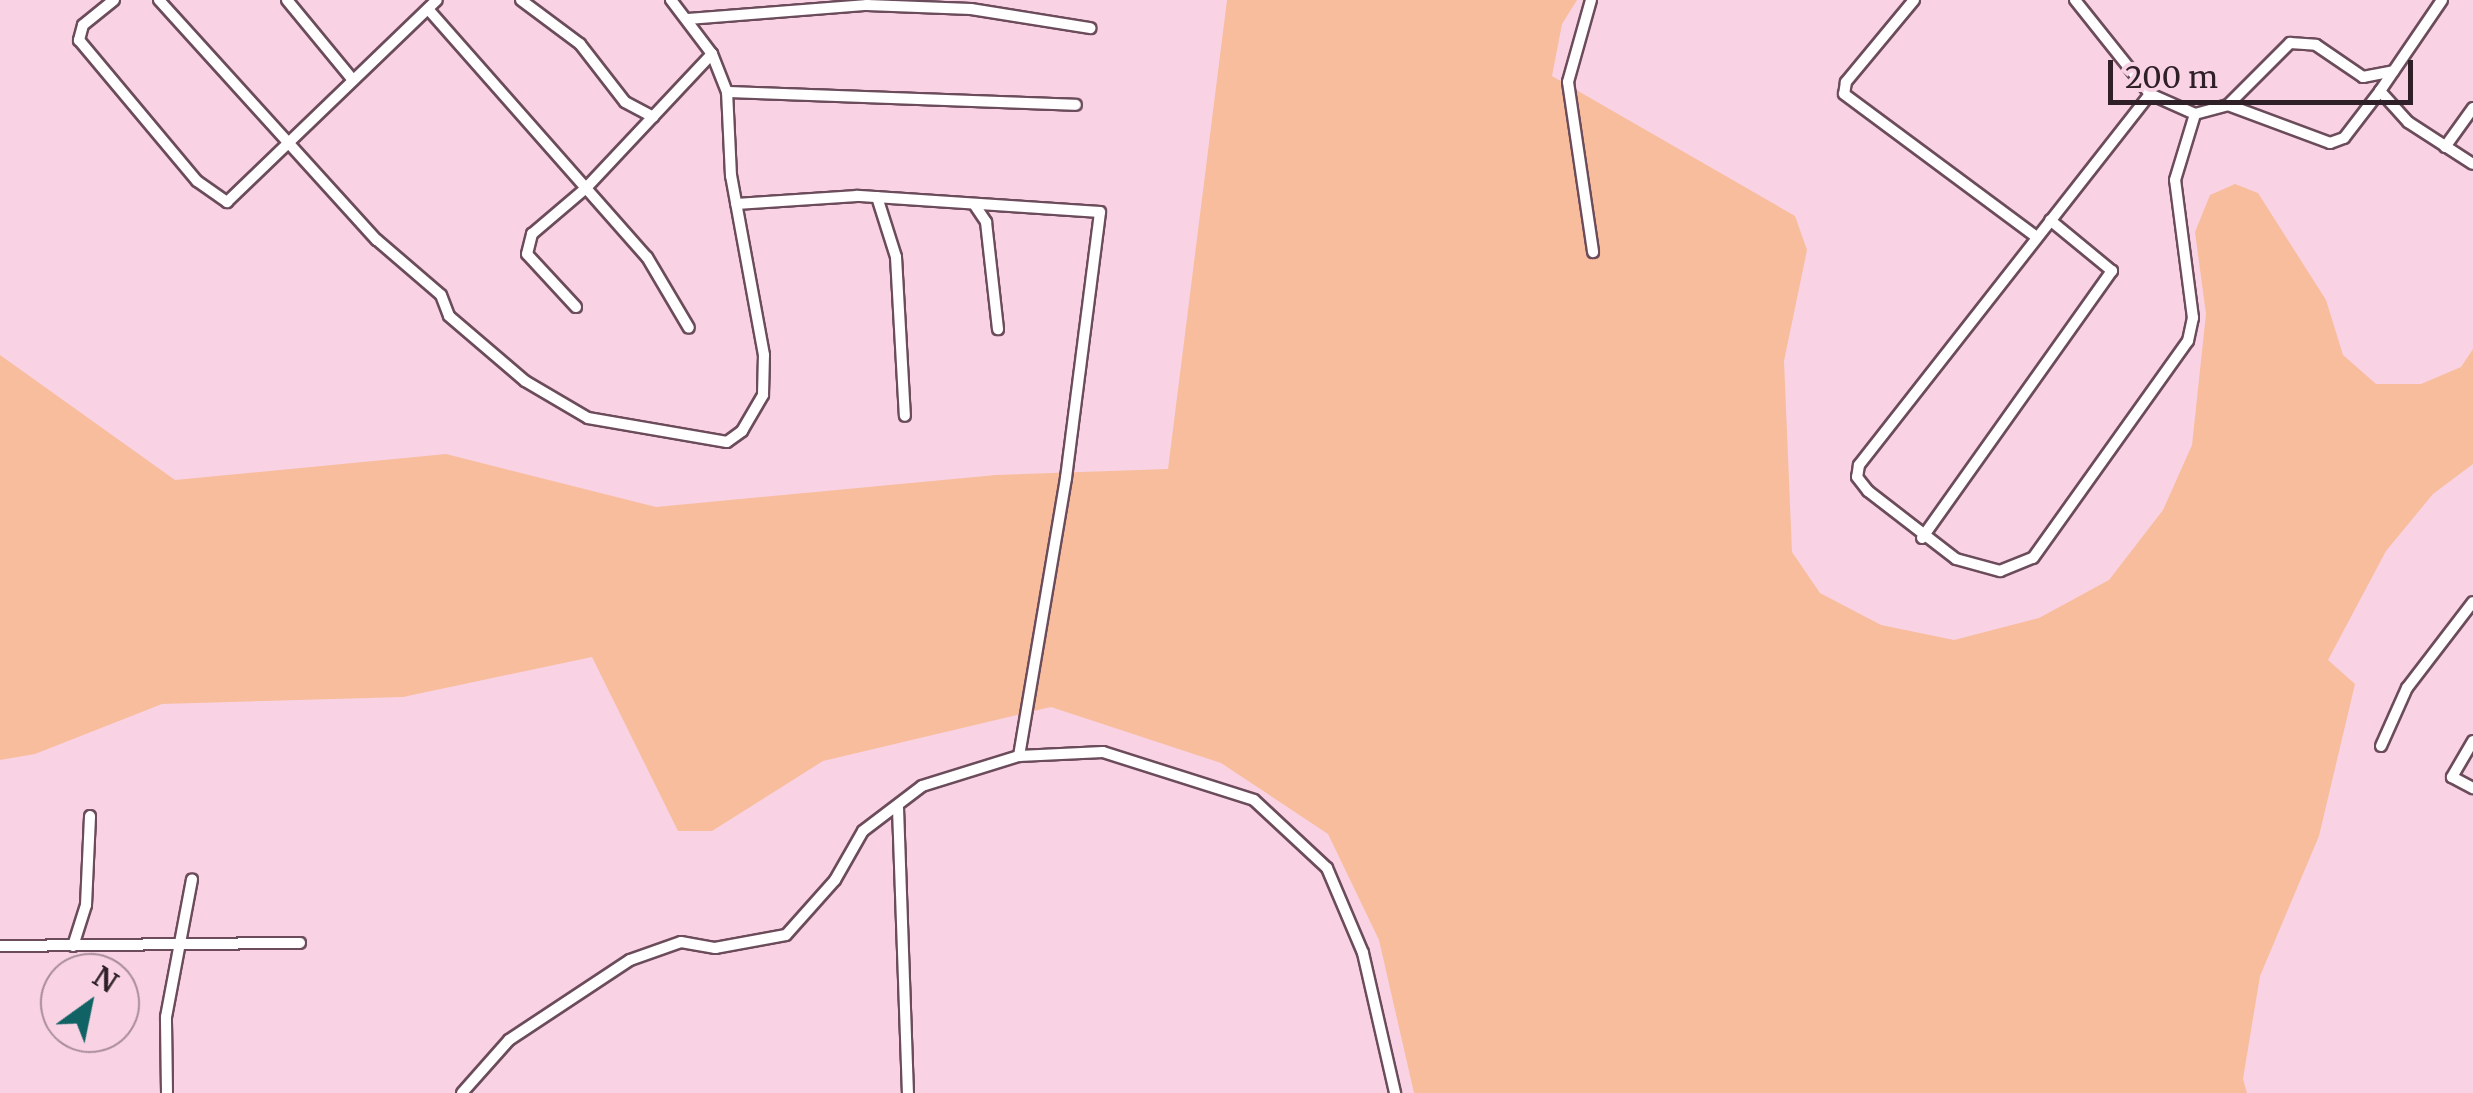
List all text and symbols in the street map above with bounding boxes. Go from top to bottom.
scale bar [2113,40,2418,102]
text: 200 m [2125,58,2218,96]
north arrow [40,953,140,1053]
text: N [86,958,124,1001]

